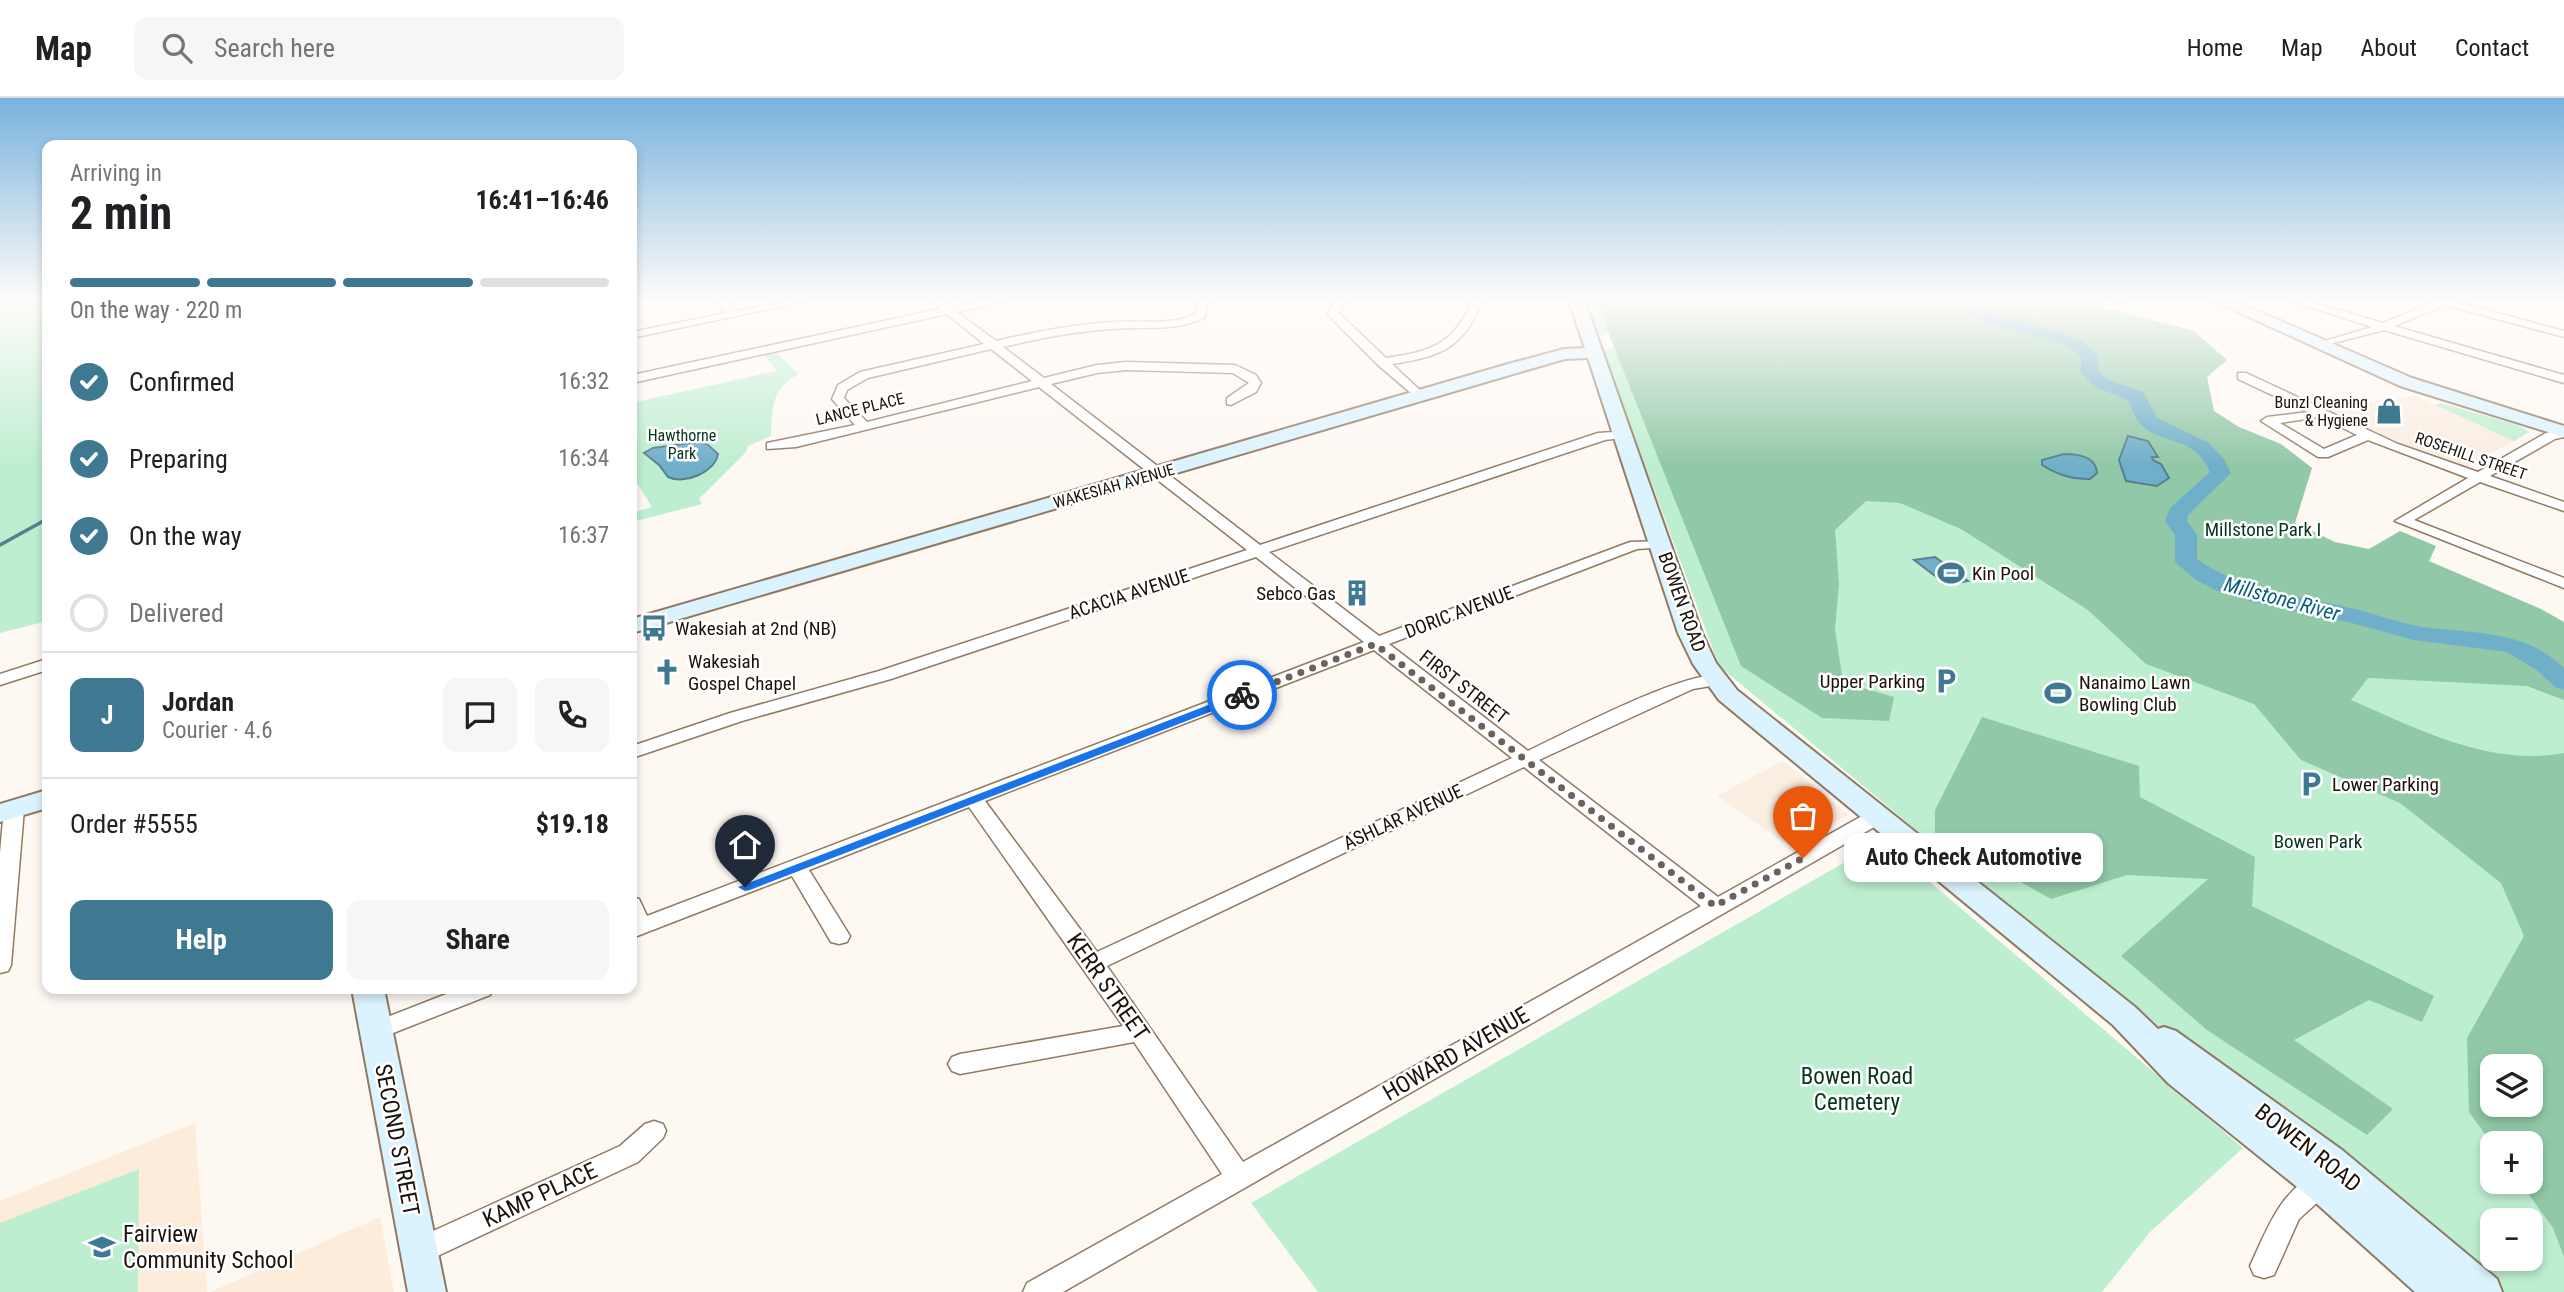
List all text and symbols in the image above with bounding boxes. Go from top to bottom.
search box [134,17,624,80]
text: Map [35,29,92,68]
icon: search [158,29,196,67]
text: Search here [214,33,335,63]
text: Home [2187,34,2243,62]
text: Map [2281,34,2323,62]
text: About [2361,34,2417,62]
text: Contact [2455,34,2529,62]
text: Arriving in [70,160,162,187]
text: 16:41–16:46 [475,185,609,215]
text: 2 min [70,186,172,240]
text: On the way · 220 m [70,297,242,324]
icon: check [70,363,108,401]
text: Confirmed [129,367,235,397]
text: 16:32 [558,368,609,395]
street label: LANCE PLACE [814,389,906,429]
place label: Bunzl Cleaning & Hygiene [2274,393,2368,430]
shop icon: Bunzl Cleaning & Hygiene [2374,396,2404,426]
park label: Hawthorne Park [648,426,716,463]
street label: ROSEHILL STREET [2413,428,2529,484]
icon: check [70,440,108,478]
text: Preparing [129,444,228,474]
text: 16:34 [558,445,609,472]
street label: WAKESIAH AVENUE [1051,460,1177,512]
icon: check [70,517,108,555]
park label: Millstone Park I [2205,518,2321,541]
text: On the way [129,521,242,551]
text: 16:37 [558,522,609,549]
street label: BOWEN ROAD [1653,549,1711,655]
sports icon: Kin Pool [1936,558,1966,588]
place label: Kin Pool [1972,562,2034,585]
street label: ACACIA AVENUE [1066,564,1192,624]
water label: Millstone River [2222,572,2343,626]
building icon: Sebco Gas [1342,578,1372,608]
street label: DORIC AVENUE [1401,581,1517,643]
place label: Sebco Gas [1256,582,1336,605]
text: Delivered [129,598,224,628]
bus stop icon: Wakesiah at 2nd (NB) [639,613,669,643]
place label: Wakesiah at 2nd (NB) [675,617,837,640]
street label: FIRST STREET [1415,645,1513,729]
place label: Wakesiah Gospel Chapel [688,650,796,695]
church icon: Wakesiah Gospel Chapel [652,657,682,687]
courier [1207,660,1277,730]
parking icon: Upper Parking [1931,666,1961,696]
place label: Upper Parking [1820,670,1925,693]
place label: Nanaimo Lawn Bowling Club [2079,671,2190,716]
icon: bike [1223,676,1261,714]
button: chat [443,678,517,752]
button: phone [535,678,609,752]
sports icon: Nanaimo Lawn Bowling Club [2043,678,2073,708]
text: Jordan [162,687,234,717]
text: J [101,700,113,730]
text: Courier · 4.6 [162,717,273,744]
parking icon: Lower Parking [2296,769,2326,799]
place label: Lower Parking [2332,773,2439,796]
street label: ASHLAR AVENUE [1340,779,1466,855]
pin [1773,786,1833,858]
icon: bag [1784,797,1822,835]
text: Order #5555 [70,809,198,839]
text: $19.18 [536,809,609,839]
pin [715,815,775,887]
icon: home [726,826,764,864]
park label: Bowen Park [2274,830,2363,853]
callout: Auto Check Automotive [1845,834,2104,882]
text: Auto Check Automotive [1865,844,2082,871]
button: Help [70,900,333,980]
button: Share [347,900,609,980]
street label: KERR STREET [1061,928,1155,1046]
street label: HOWARD AVENUE [1378,1001,1534,1107]
map controls [2480,1054,2543,1271]
button: layers [2480,1054,2543,1117]
street label: SECOND STREET [369,1062,425,1218]
park label: Bowen Road Cemetery [1801,1063,1913,1116]
street label: BOWEN ROAD [2250,1098,2366,1198]
button: + [2480,1131,2543,1194]
street label: KAMP PLACE [479,1157,601,1233]
button: − [2480,1208,2543,1271]
place label: Fairview Community School [123,1221,293,1274]
school or university icon: Fairview Community School [87,1232,117,1262]

